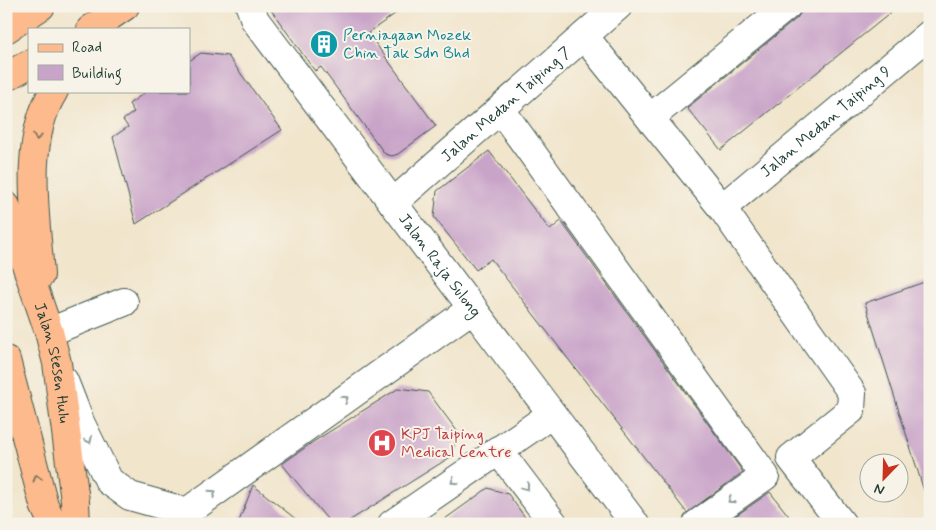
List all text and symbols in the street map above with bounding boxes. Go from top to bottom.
place label: Perniagaan Mozek Chin Tak Sdn Bhd [343,25,471,64]
legend [28,28,190,92]
building icon: Perniagaan Mozek Chin Tak Sdn Bhd [309,29,339,59]
text: Road [72,38,102,58]
street label: Jalan Medan Taiping 7 [437,41,575,167]
street label: Jalan Medan Taiping 9 [756,61,895,182]
text: Building [72,64,122,85]
one-way arrow [33,132,43,141]
street label: Jalan Raja Sulong [394,209,486,322]
street label: Jalan Stesen Hulu [29,300,75,424]
one-way arrow [340,396,349,405]
place label: KPJ Taiping Medical Centre [401,424,511,463]
hospital icon: KPJ Taiping Medical Centre [367,428,397,458]
one-way arrow [83,435,93,444]
north arrow [858,452,908,502]
one-way arrow [32,473,43,482]
one-way arrow [450,475,460,484]
text: N [872,479,887,499]
one-way arrow [520,481,529,491]
one-way arrow [207,491,216,499]
one-way arrow [727,494,737,503]

